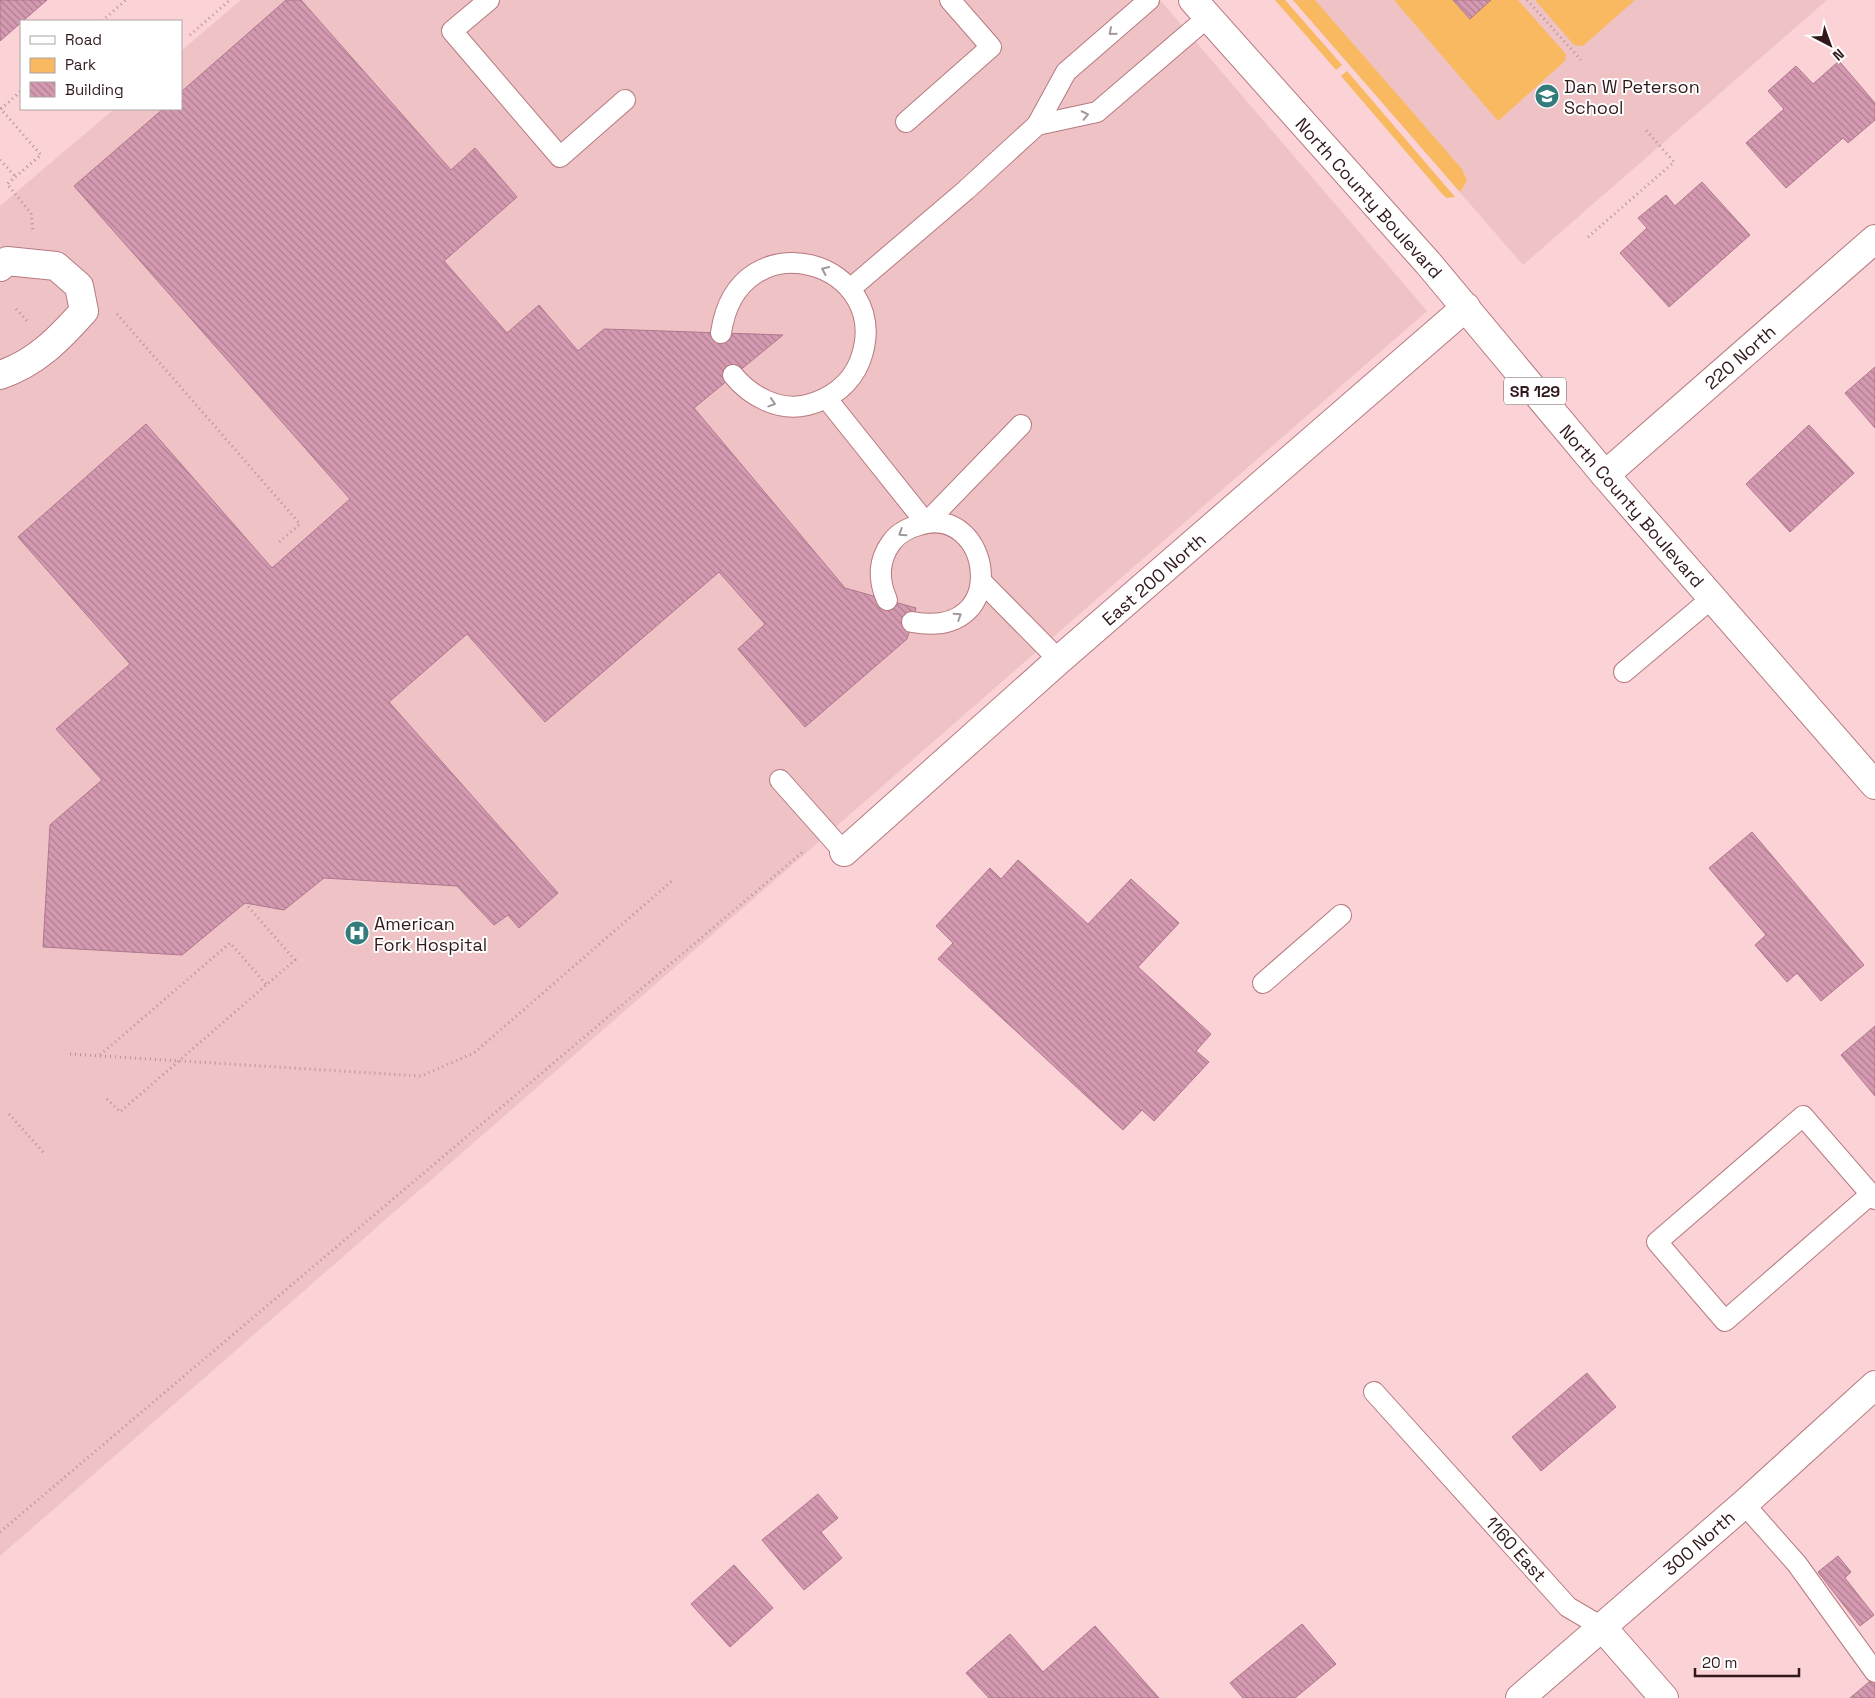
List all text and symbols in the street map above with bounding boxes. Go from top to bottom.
legend [20,20,182,110]
north arrow [1805,20,1855,70]
one-way arrow [1108,26,1117,35]
text: Road [65,30,102,49]
text: N [1829,45,1848,65]
text: Park [65,55,96,74]
place label: Dan W Peterson School [1564,75,1700,119]
text: Building [65,80,124,99]
school or university icon: Dan W Peterson School [1534,83,1560,109]
one-way arrow [1080,110,1089,121]
street label: North County Boulevard [1291,113,1447,283]
one-way arrow [821,266,830,277]
street label: 220 North [1700,320,1780,394]
road number: SR 129 [1504,378,1566,404]
one-way arrow [768,397,776,407]
street label: North County Boulevard [1555,420,1709,592]
one-way arrow [898,527,908,536]
street label: East 200 North [1097,528,1211,630]
one-way arrow [952,613,962,622]
place label: American Fork Hospital [374,912,487,956]
hospital icon: American Fork Hospital [344,920,370,946]
street label: 300 North [1658,1506,1740,1580]
street label: 1160 East [1481,1512,1551,1586]
scale bar [1695,1646,1799,1678]
text: 20 m [1702,1653,1737,1672]

